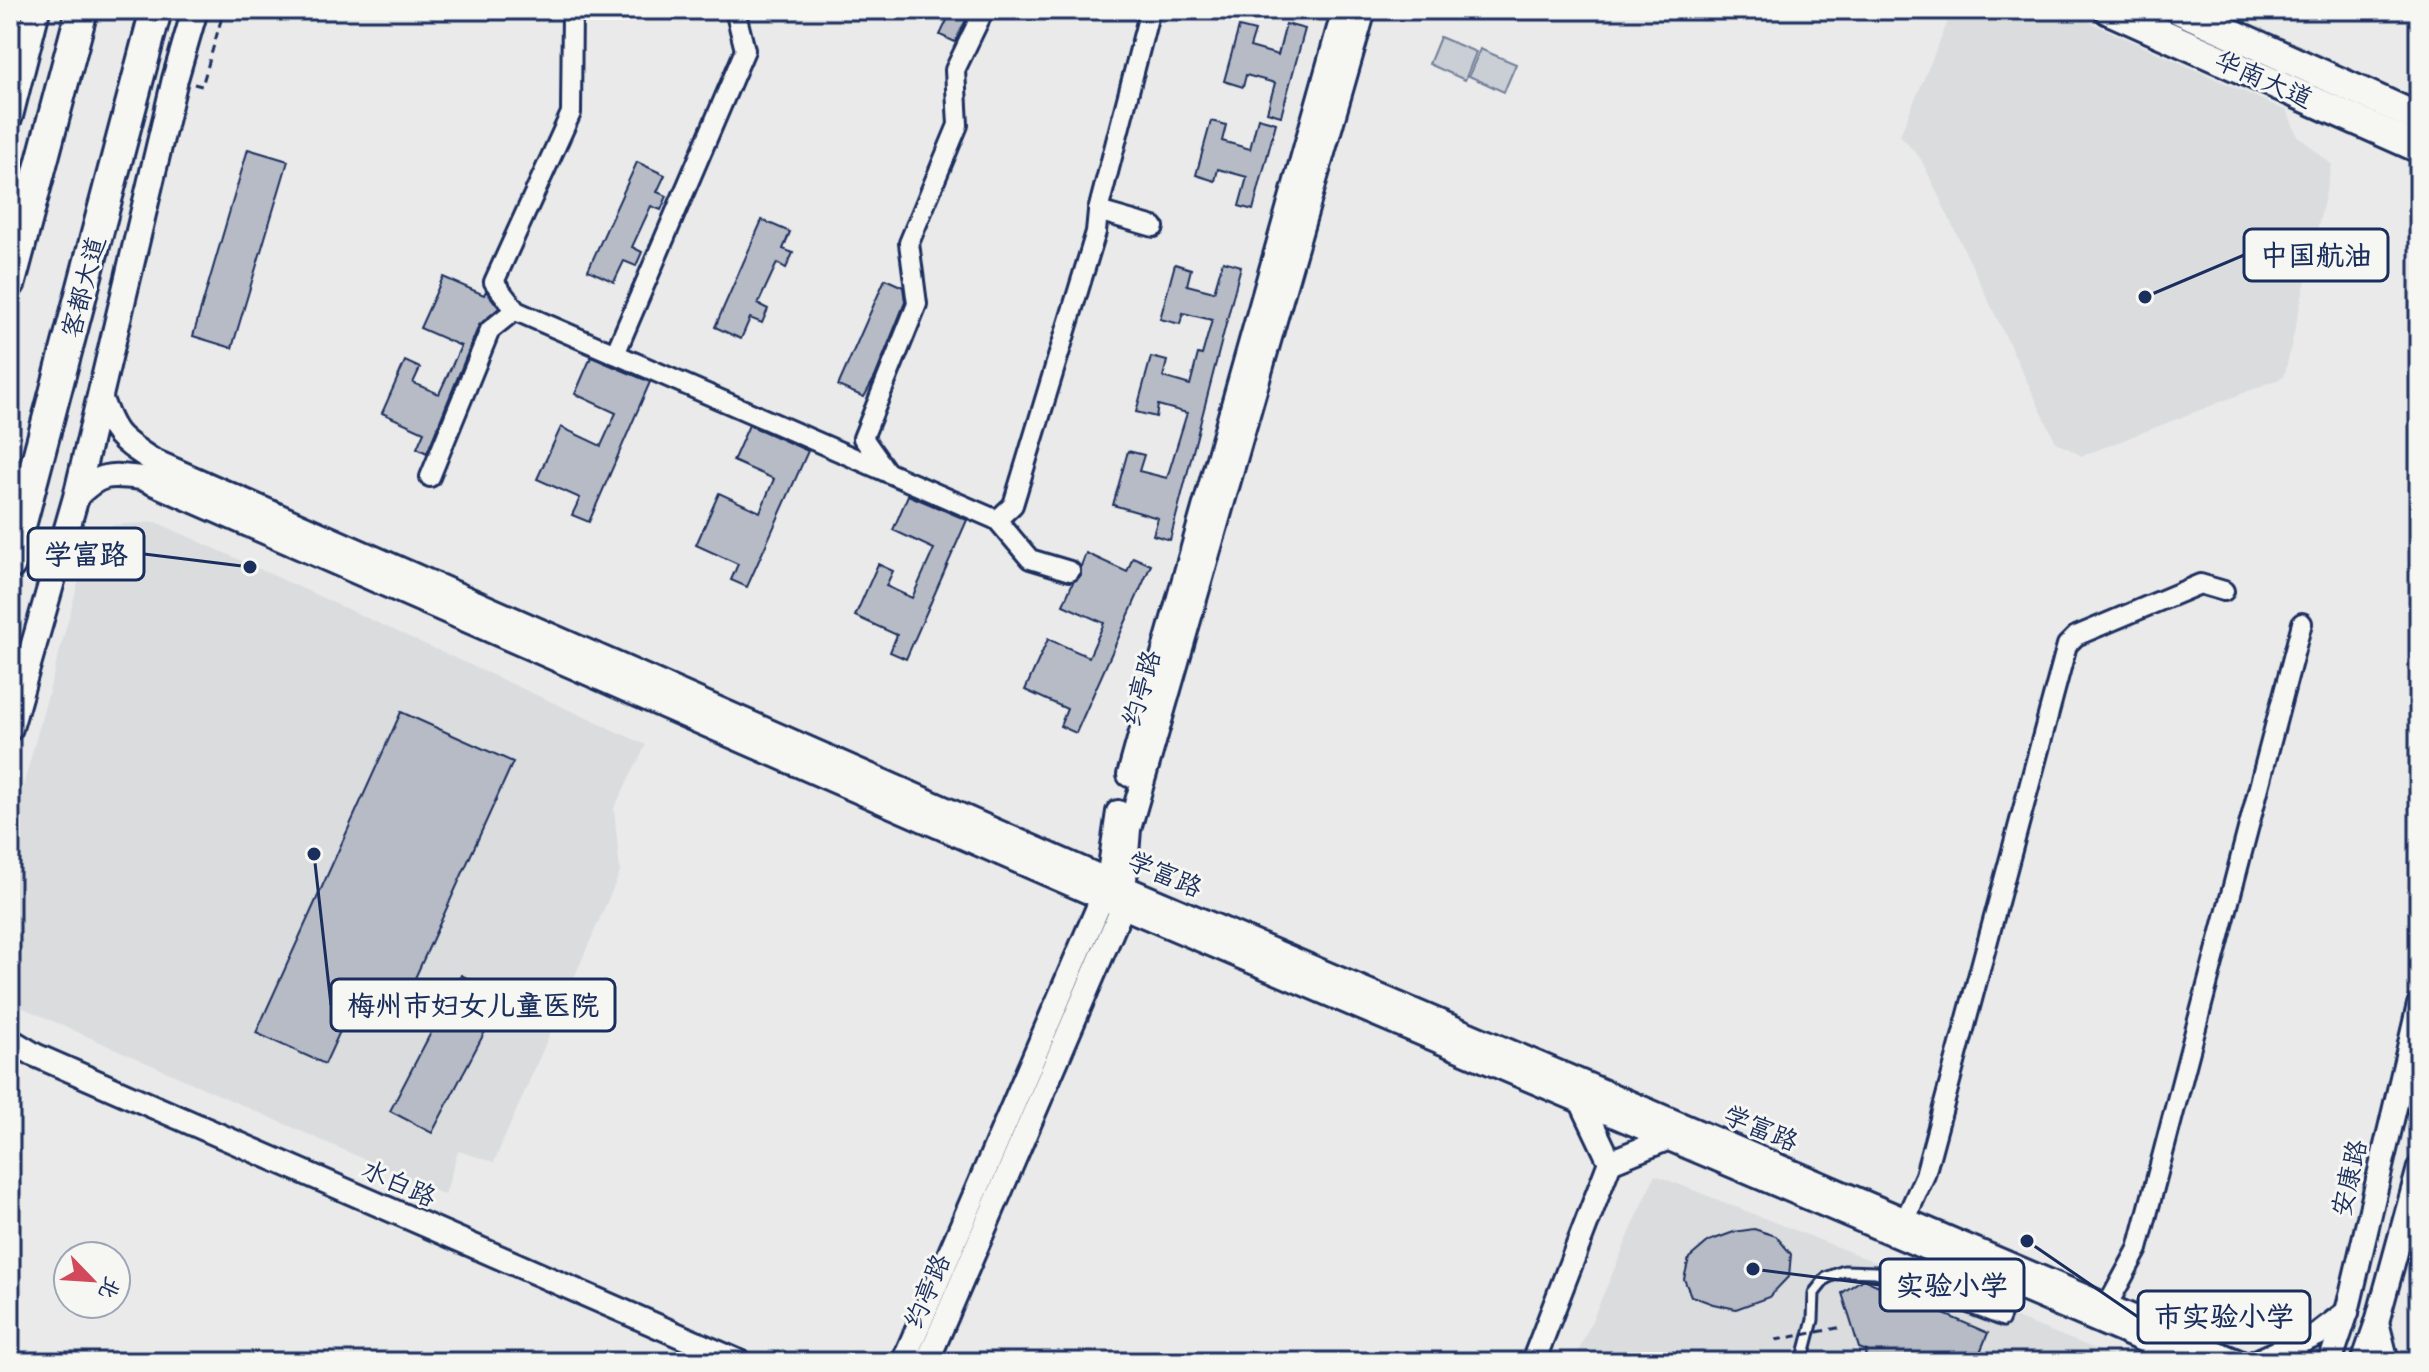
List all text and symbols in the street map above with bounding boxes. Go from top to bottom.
street label: 华南大道 [2209,39,2320,117]
callout: 中国航油 [2244,229,2388,281]
street label: 客都大道 [49,231,114,342]
text: 中国航油 [2260,232,2372,275]
callout: 学富路 [28,528,144,580]
text: 学富路 [44,531,128,574]
street label: 约亭路 [1110,645,1169,730]
street label: 学富路 [1122,839,1209,906]
callout: 梅州市妇女儿童医院 [331,979,615,1031]
text: 梅州市妇女儿童医院 [347,982,599,1025]
street label: 学富路 [1718,1093,1805,1160]
street label: 安康路 [2320,1135,2375,1220]
street label: 水白路 [356,1148,443,1215]
north arrow [52,1240,132,1320]
street label: 约亭路 [892,1247,959,1334]
callout: 实验小学 [1880,1259,2024,1311]
text: 实验小学 [1896,1262,2008,1305]
text: 北 [92,1272,131,1306]
callout: 市实验小学 [2138,1291,2310,1343]
text: 市实验小学 [2154,1293,2294,1336]

